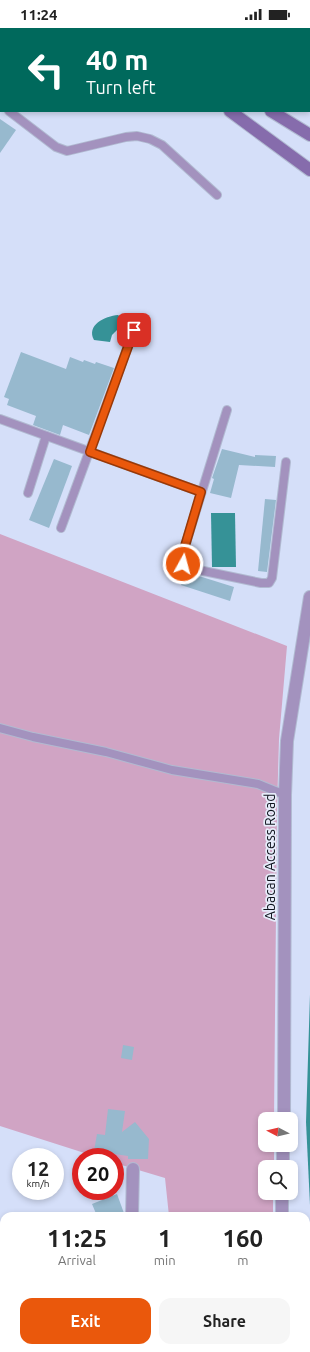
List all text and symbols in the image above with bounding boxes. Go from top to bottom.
text: 11:24 [20,6,58,23]
icon: left [20,44,72,96]
text: 40 m [86,44,148,75]
text: Turn left [86,77,156,97]
pin [117,313,151,347]
icon: arrive [123,319,145,341]
position arrow [162,543,204,585]
street label: Abacan Access Road [262,794,278,920]
north arrow [258,1112,298,1152]
map controls [258,1112,298,1200]
speed limit sign: 20 [72,1148,124,1200]
text: 12 [27,1157,49,1180]
button: search [258,1160,298,1200]
text: km/h [26,1178,50,1189]
text: 11:25 [47,1225,107,1252]
text: 1 [158,1225,171,1252]
text: 160 [223,1225,263,1252]
text: Arrival [58,1253,96,1267]
text: min [154,1253,176,1267]
text: m [237,1253,248,1267]
button: Exit [20,1298,151,1344]
button: Share [159,1298,290,1344]

